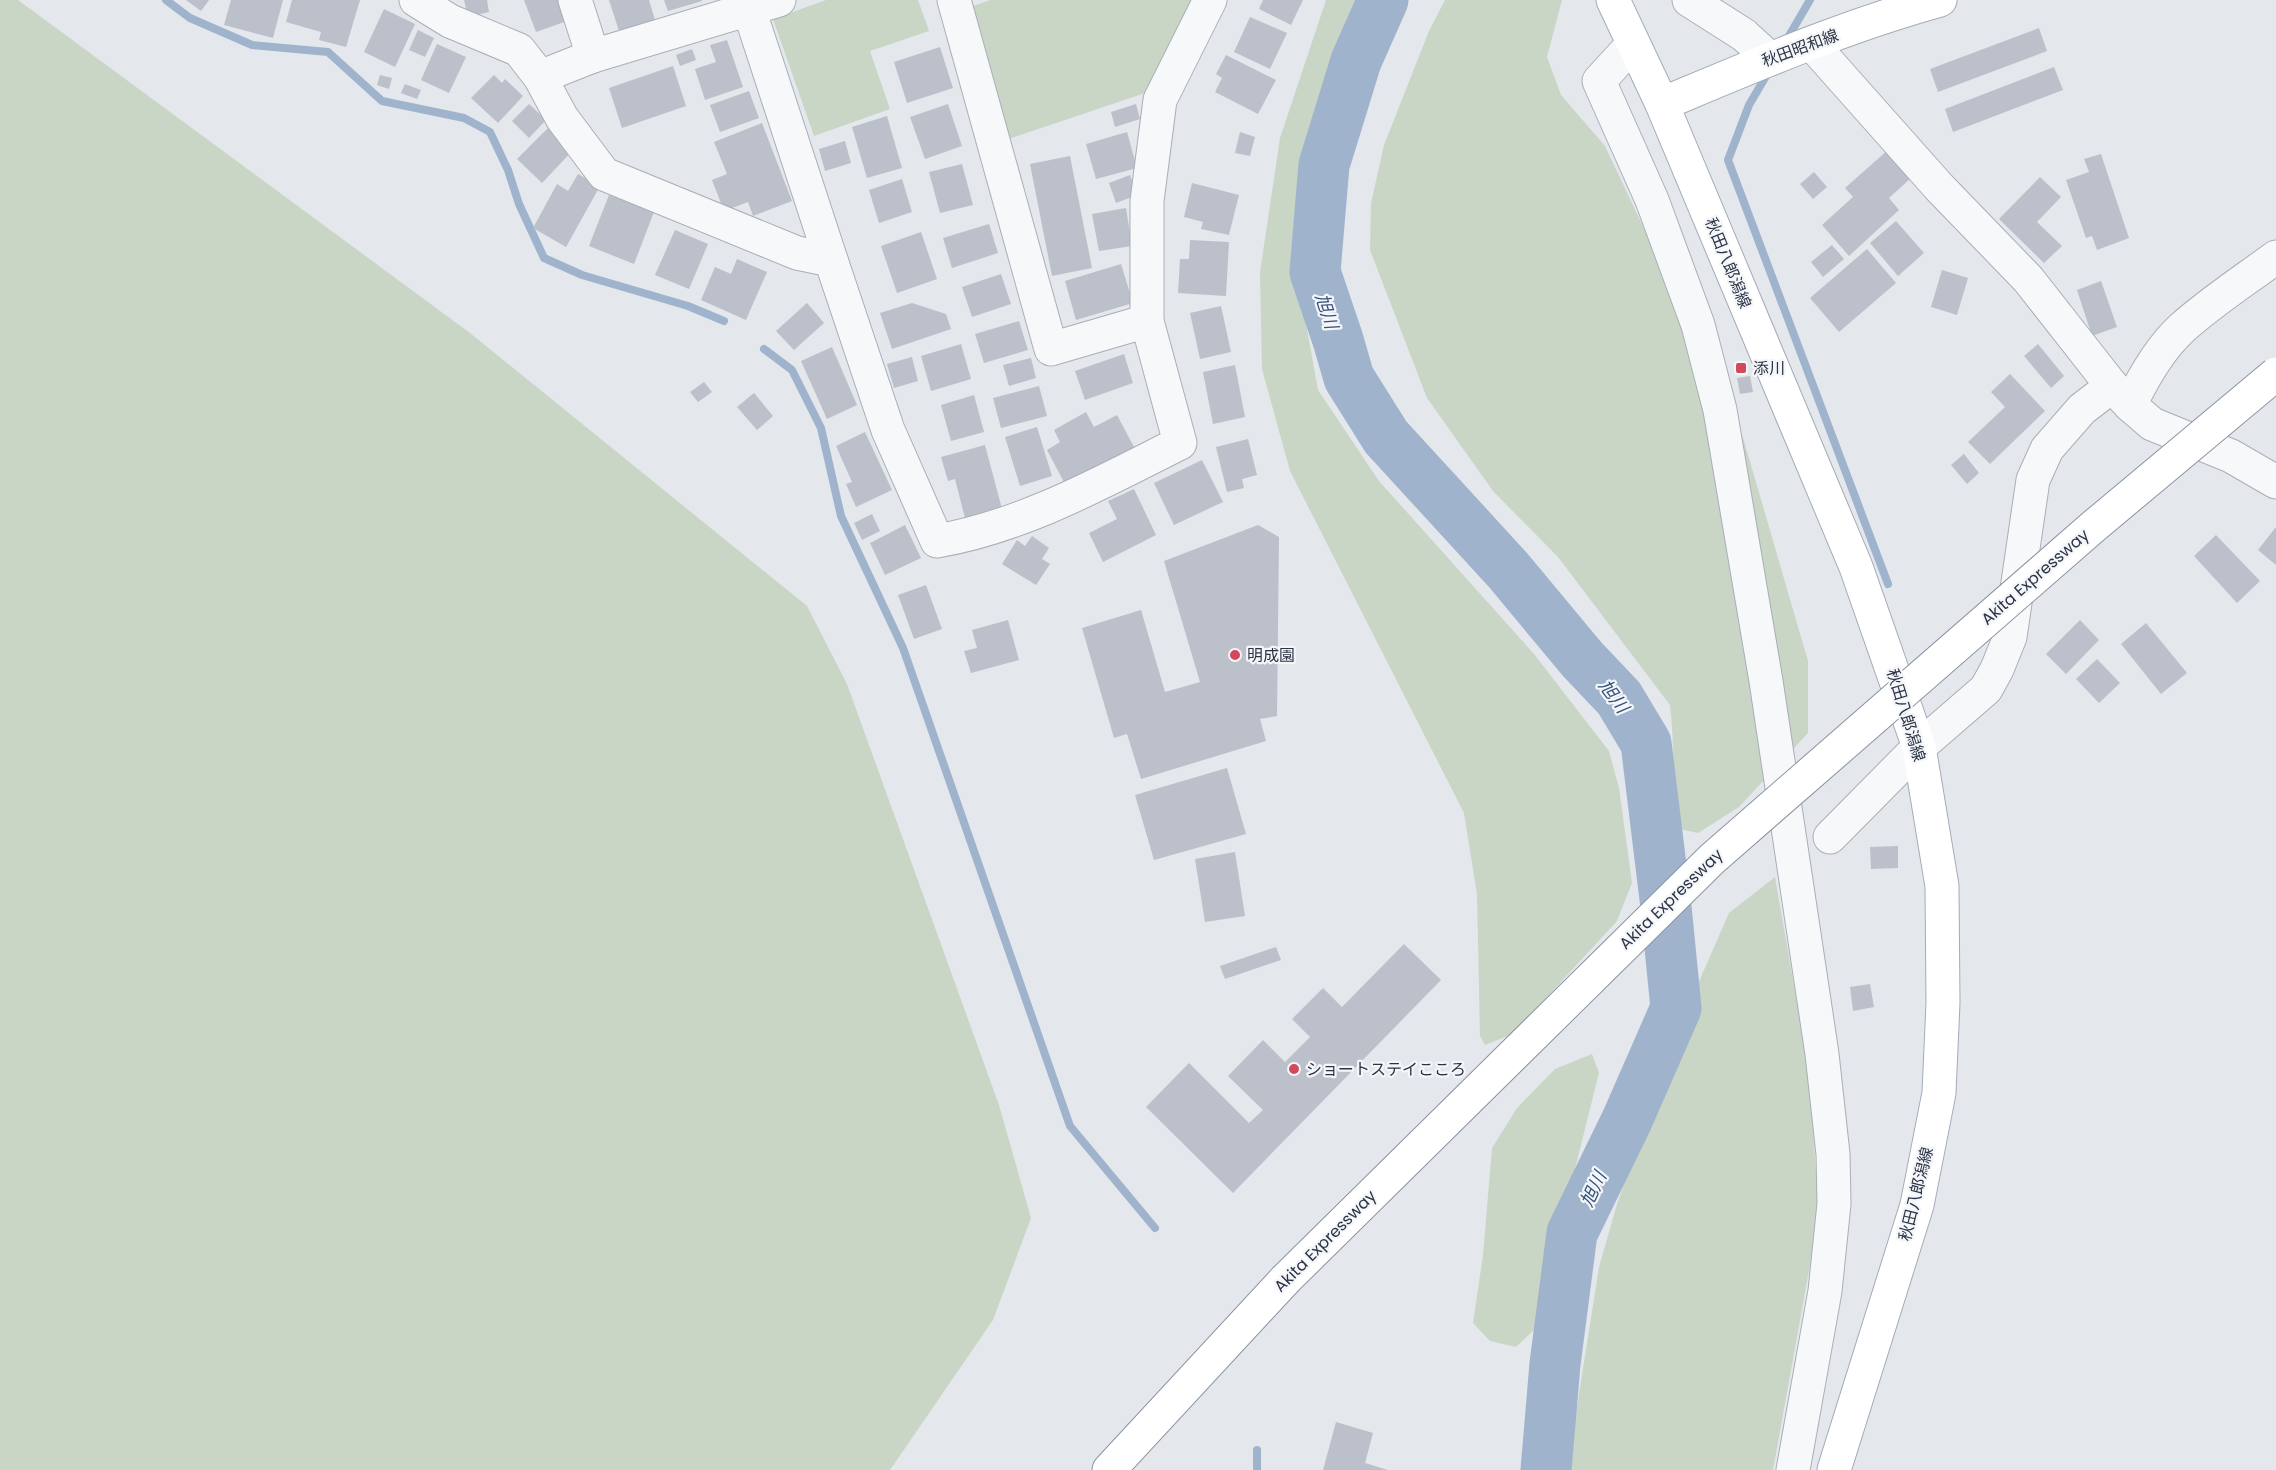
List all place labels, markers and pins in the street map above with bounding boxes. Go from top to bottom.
place label: 添川 [1753,357,1785,380]
marker: 添川 [1734,361,1748,375]
place label: 明成園 [1247,644,1295,667]
marker: 明成園 [1228,648,1242,662]
place label: ショートステイこころ [1306,1058,1466,1081]
marker: ショートステイこころ [1287,1062,1301,1076]

